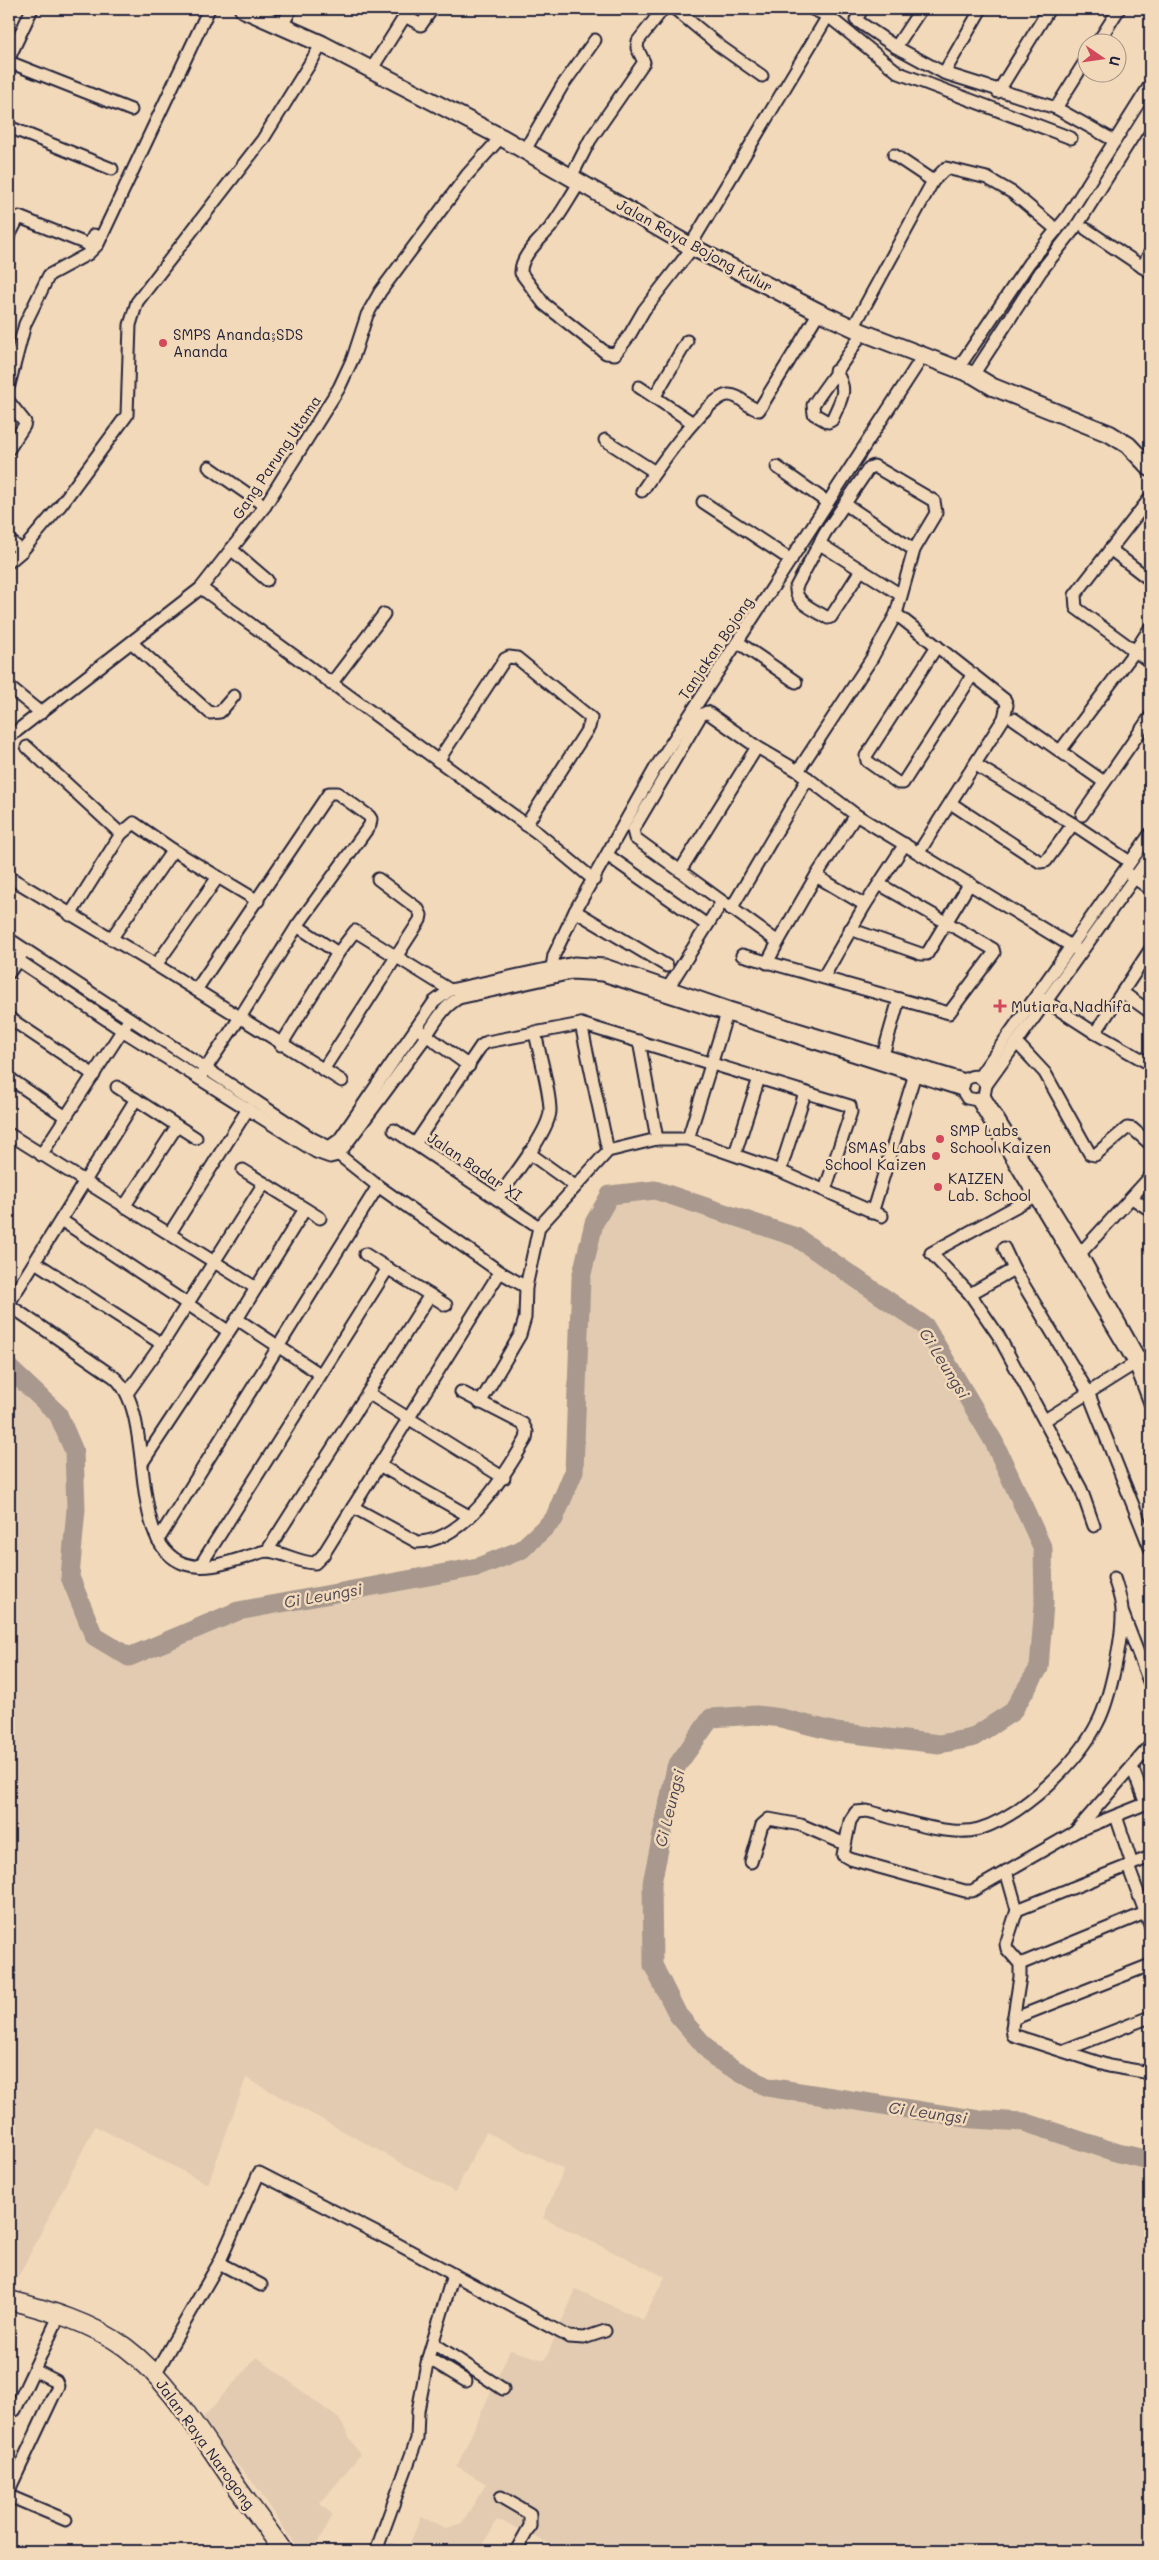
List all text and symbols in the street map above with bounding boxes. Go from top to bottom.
north arrow [1076,32,1126,82]
text: U [1105,54,1126,68]
street label: Jalan Raya Bojong Kulur [613,194,777,296]
place label: SMPS Ananda;SDS Ananda [173,324,303,361]
marker: SMPS Ananda;SDS Ananda [157,337,169,349]
street label: Gang Parung Utama [227,391,325,523]
street label: Tanjakan Bojong [673,592,757,703]
place label: Mutiara Nadhifa [1011,996,1132,1016]
marker: Mutiara Nadhifa [993,999,1007,1013]
place label: SMP Labs School Kaizen [950,1120,1051,1157]
street label: Jalan Badar XI [424,1127,527,1205]
marker: SMP Labs School Kaizen [934,1133,946,1145]
place label: SMAS Labs School Kaizen [825,1137,926,1174]
marker: SMAS Labs School Kaizen [930,1150,942,1162]
place label: KAIZEN Lab. School [948,1168,1031,1205]
marker: KAIZEN Lab. School [932,1181,944,1193]
water label: Ci Leungsi [915,1324,975,1402]
water label: Ci Leungsi [282,1578,364,1612]
water label: Ci Leungsi [649,1767,689,1849]
water label: Ci Leungsi [887,2096,969,2128]
street label: Jalan Raya Narogong [152,2375,260,2513]

